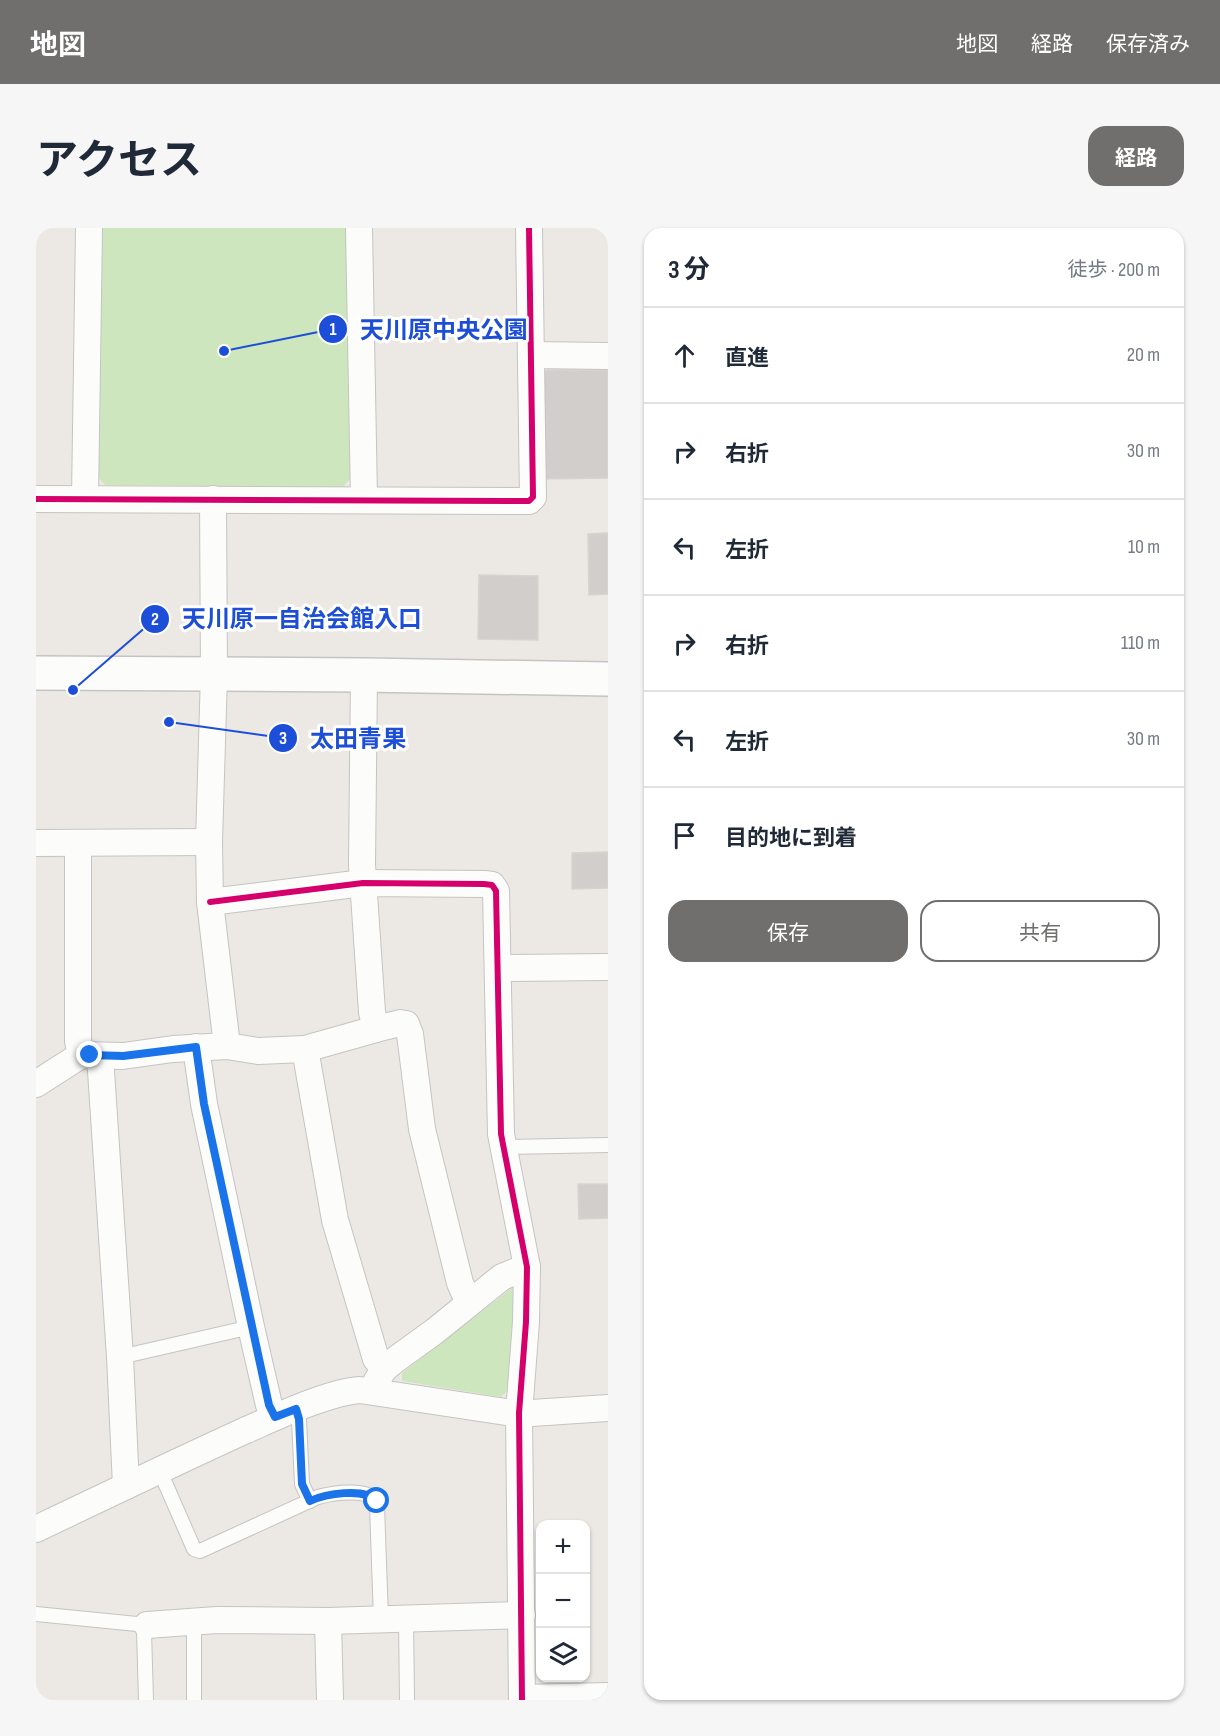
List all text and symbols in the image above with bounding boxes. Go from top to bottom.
text: 地図 [30,29,86,62]
text: 地図 [956,32,998,57]
text: 経路 [1031,32,1073,57]
text: 保存済み [1106,32,1190,57]
button: 経路 [1088,126,1184,186]
text: アクセス [36,136,202,187]
text: 3 分 [668,255,710,286]
text: 徒歩 · 200 m [1068,258,1160,282]
callout: 天川原中央公園 [318,308,540,350]
text: 天川原中央公園 [360,316,528,345]
text: 1 [329,319,337,340]
icon: ahead [668,339,701,372]
text: 20 m [1127,343,1160,367]
text: 直進 [725,345,769,372]
icon: right [668,435,701,468]
text: 30 m [1127,439,1160,463]
text: 右折 [725,441,769,468]
icon: left [668,531,701,564]
text: 10 m [1128,535,1160,559]
text: 左折 [725,537,769,564]
callout: 天川原一自治会館入口 [140,598,434,640]
text: 天川原一自治会館入口 [182,605,422,634]
text: 2 [151,609,159,630]
icon: right [668,627,701,660]
text: 110 m [1121,631,1160,655]
text: 右折 [725,633,769,660]
callout: 太田青果 [268,717,418,759]
icon: left [668,723,701,756]
text: 太田青果 [310,725,406,754]
text: 30 m [1127,727,1160,751]
text: 3 [279,728,287,749]
text: 左折 [725,729,769,756]
icon: arrive [668,819,701,852]
text: 目的地に到着 [725,825,857,852]
button: 保存 [668,900,908,962]
button: 共有 [920,900,1160,962]
route end [76,1041,102,1067]
route start [363,1487,389,1513]
map controls [536,1520,590,1682]
button: + [536,1520,590,1574]
button: − [536,1574,590,1628]
button: layers [536,1628,590,1682]

